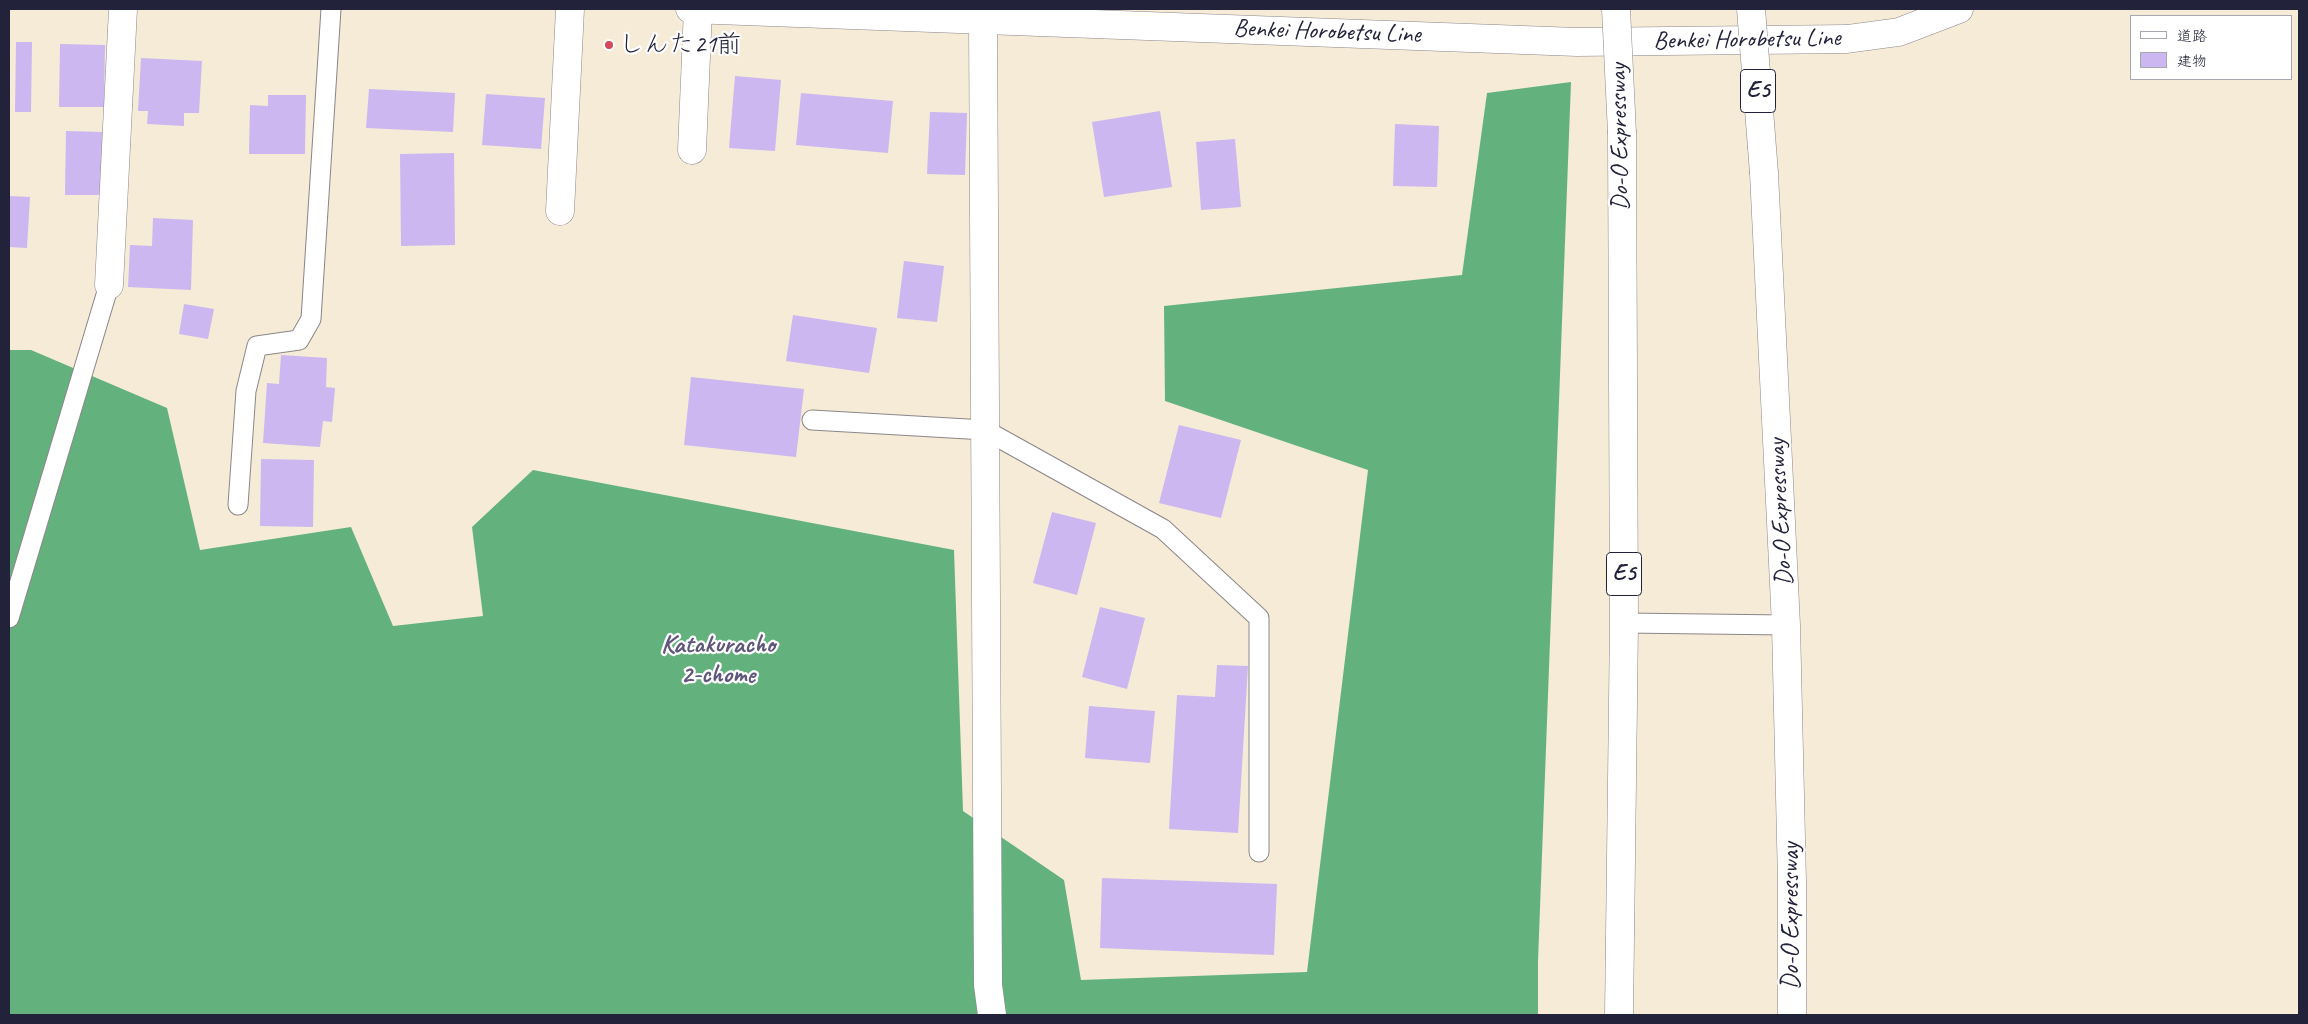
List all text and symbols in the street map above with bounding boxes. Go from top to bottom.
street label: Benkei Horobetsu Line [1233,14,1421,50]
legend [2130,15,2293,80]
street label: Benkei Horobetsu Line [1653,23,1841,57]
text: 道路 [2177,27,2207,46]
place label: しんた21前 [619,30,741,60]
marker: しんた21前 [603,39,615,51]
text: 建物 [2177,52,2207,71]
street label: Do-O Expressway [1604,63,1636,211]
road number: E5 [1740,70,1776,112]
street label: Do-O Expressway [1762,438,1800,586]
road number: E5 [1606,552,1642,596]
district label: Katakuracho 2-chome [661,629,775,690]
street label: Do-O Expressway [1776,842,1806,990]

